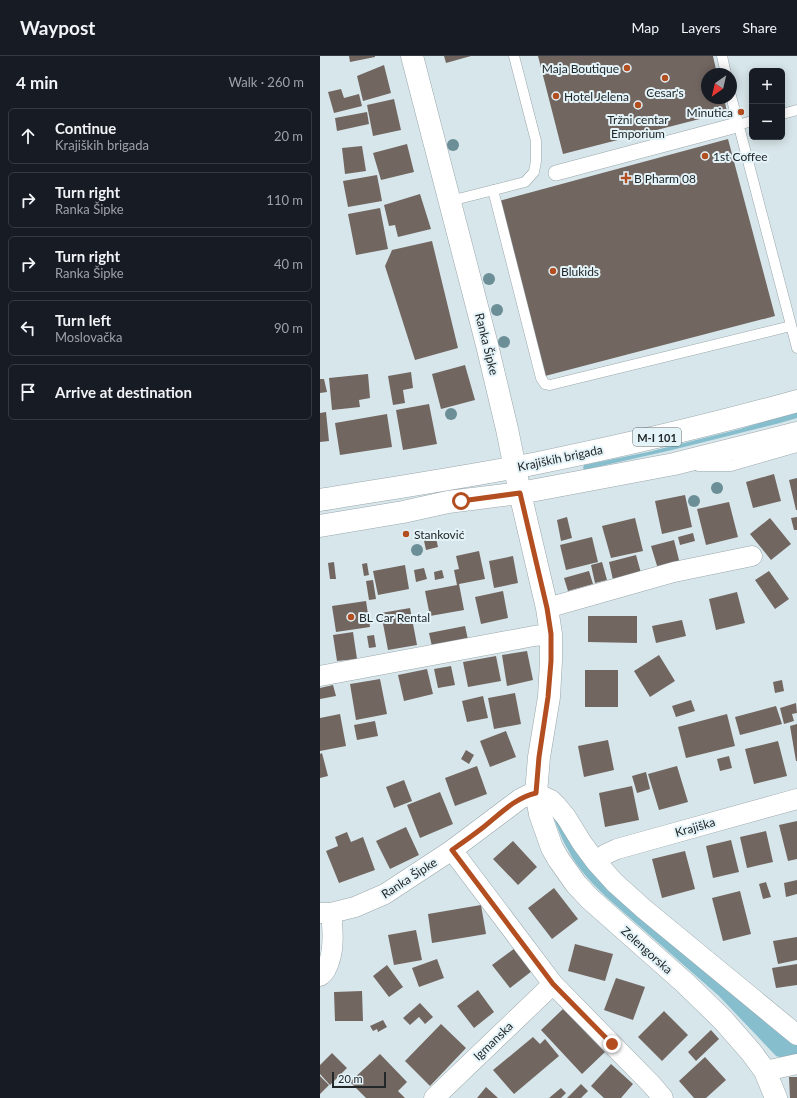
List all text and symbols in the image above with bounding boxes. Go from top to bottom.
text: Waypost [20,16,95,39]
text: Map [631,19,659,36]
text: Layers [681,19,721,36]
text: Share [743,19,777,36]
place label: Maja Boutique [542,61,619,76]
marker: Maja Boutique [622,63,632,73]
north arrow [701,68,737,104]
map controls [749,68,785,140]
button: + [749,68,785,104]
text: 4 min [16,72,58,93]
marker: Cesar's [660,73,670,83]
text: Walk · 260 m [228,74,304,90]
place label: Cesar's [646,85,684,100]
place label: Hotel Jelena [564,89,629,104]
marker: Hotel Jelena [551,91,561,101]
marker: Tržni centar Emporium [633,100,643,110]
button: − [749,104,785,140]
place label: Minutica [687,105,733,120]
marker: Minutica [736,107,746,117]
place label: Tržni centar Emporium [607,112,669,141]
text: Continue [55,119,116,137]
icon: ahead [17,125,39,147]
text: 20 m [274,128,303,144]
text: Krajiških brigada [55,137,149,153]
place label: 1st Coffee [713,149,768,164]
marker: 1st Coffee [700,151,710,161]
place label: B Pharm 08 [634,171,696,186]
marker: B Pharm 08 [621,173,631,183]
text: Turn right [55,183,120,201]
icon: right [17,189,39,211]
text: 110 m [266,192,303,208]
text: Ranka Šipke [55,201,124,217]
text: Turn right [55,247,120,265]
icon: right [17,253,39,275]
text: 40 m [274,256,303,272]
place label: Blukids [561,264,599,279]
text: Ranka Šipke [55,265,124,281]
marker: Blukids [548,266,558,276]
text: Turn left [55,311,111,329]
street label: Ranka Šipke [472,311,502,377]
icon: left [17,317,39,339]
text: 90 m [274,320,303,336]
text: Moslovačka [55,329,122,345]
icon: arrive [17,381,39,403]
text: Arrive at destination [55,383,192,401]
road number: M-I 101 [633,428,681,446]
street label: Krajiških brigada [516,442,604,474]
route start [452,492,470,510]
place label: Stanković [414,527,465,542]
marker: Stanković [401,529,411,539]
place label: BL Car Rental [359,610,430,625]
marker: BL Car Rental [346,612,356,622]
street label: Krajiška [673,814,717,840]
street label: Ranka Šipke [378,854,440,902]
street label: Zelengorska [618,923,676,977]
street label: Igmanska [470,1019,516,1063]
route end [603,1035,621,1053]
scale bar [332,1070,386,1089]
text: 20 m [338,1072,363,1085]

